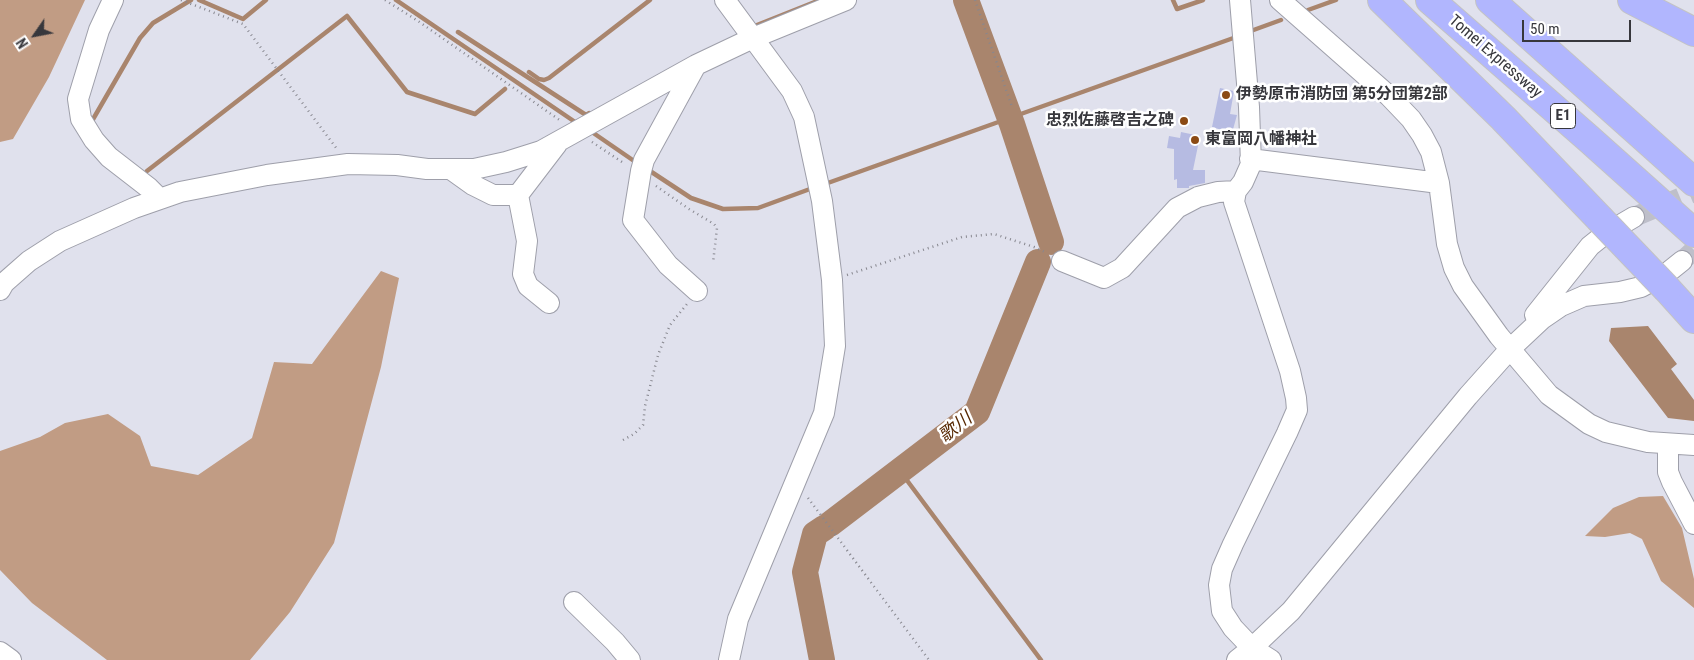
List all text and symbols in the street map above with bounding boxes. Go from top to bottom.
north arrow [10,10,60,60]
scale bar [1524,10,1633,42]
street label: Tomei Expressway [1445,11,1545,103]
text: 50 m [1530,20,1560,38]
text: N [13,35,31,51]
place label: 伊勢原市消防団 第5分団第2部 [1236,85,1448,105]
marker: 伊勢原市消防団 第5分団第2部 [1220,89,1232,101]
road number: E1 [1550,104,1576,128]
place label: 忠烈佐藤啓吉之碑 [1046,111,1174,131]
marker: 忠烈佐藤啓吉之碑 [1178,115,1190,127]
place label: 東富岡八幡神社 [1205,130,1317,150]
marker: 東富岡八幡神社 [1189,134,1201,146]
water label: 歌川 [935,408,977,448]

